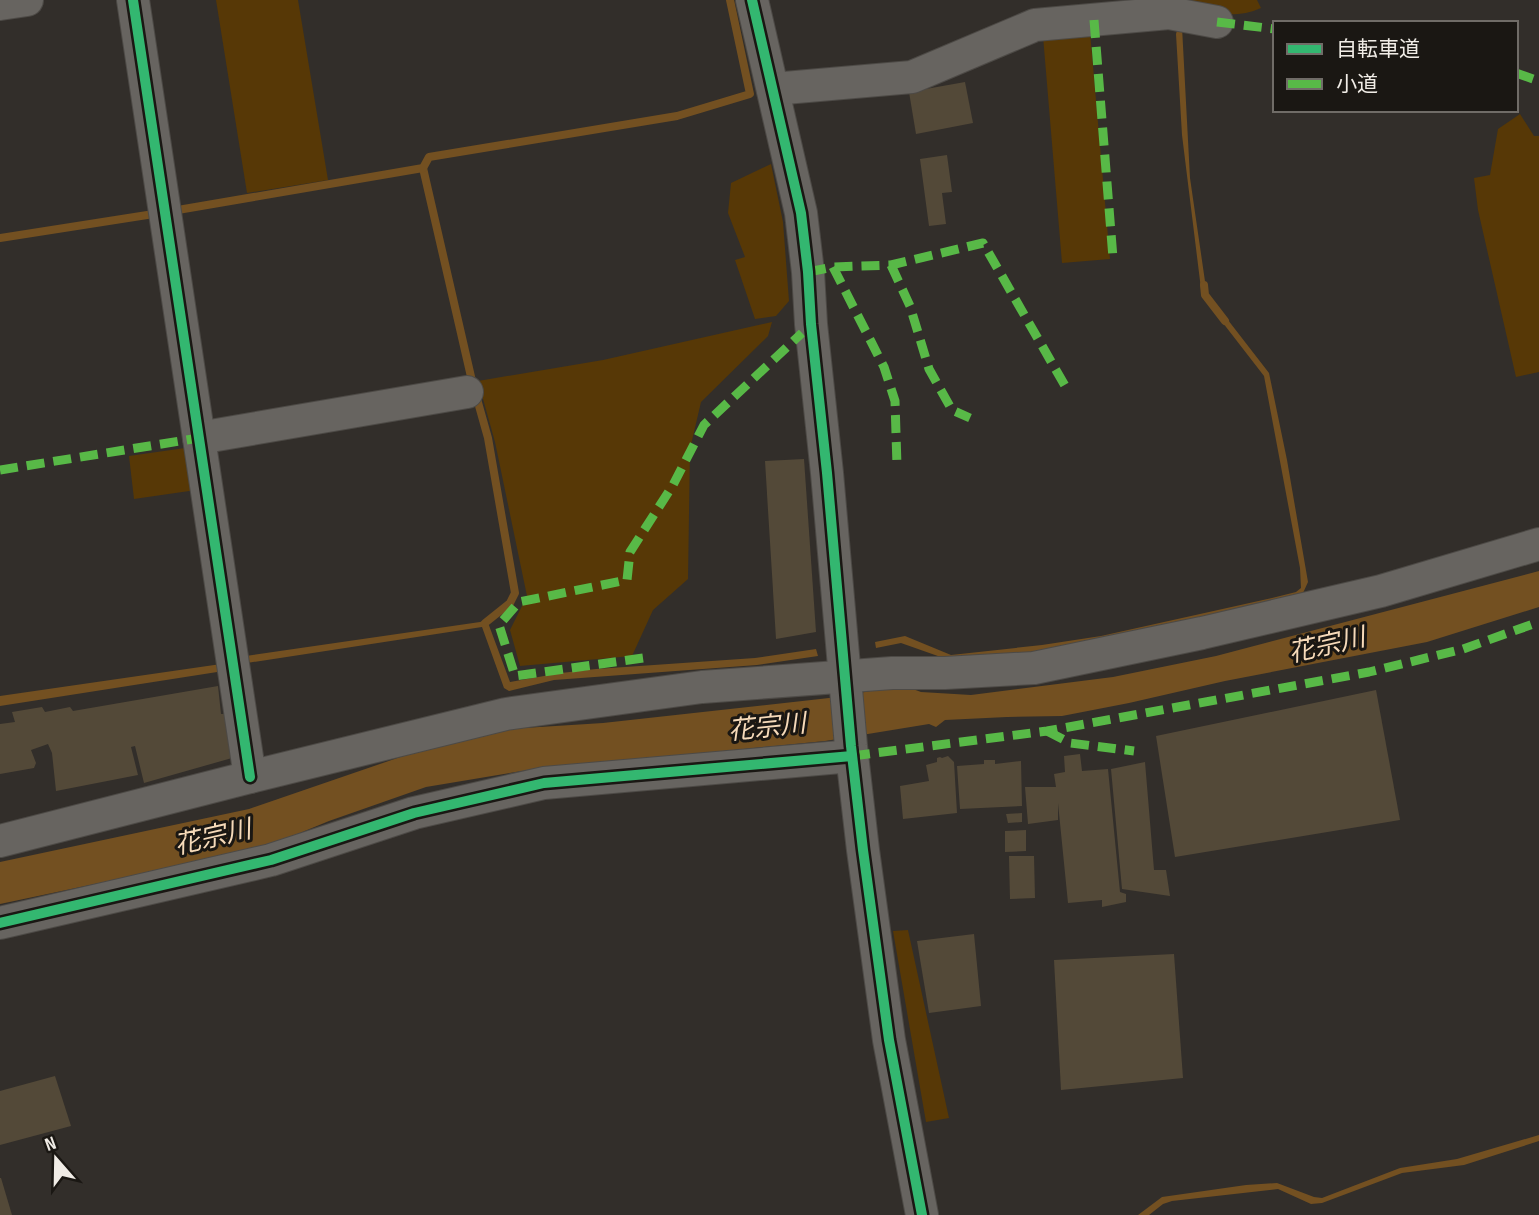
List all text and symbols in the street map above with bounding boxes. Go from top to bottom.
legend [1273,21,1518,112]
text: 自転車道 [1336,37,1420,62]
text: 小道 [1336,72,1378,97]
water label: 花宗川 [1286,621,1371,670]
water label: 花宗川 [727,708,810,747]
water label: 花宗川 [172,813,257,862]
north arrow [21,1124,91,1194]
text: N [42,1132,59,1157]

